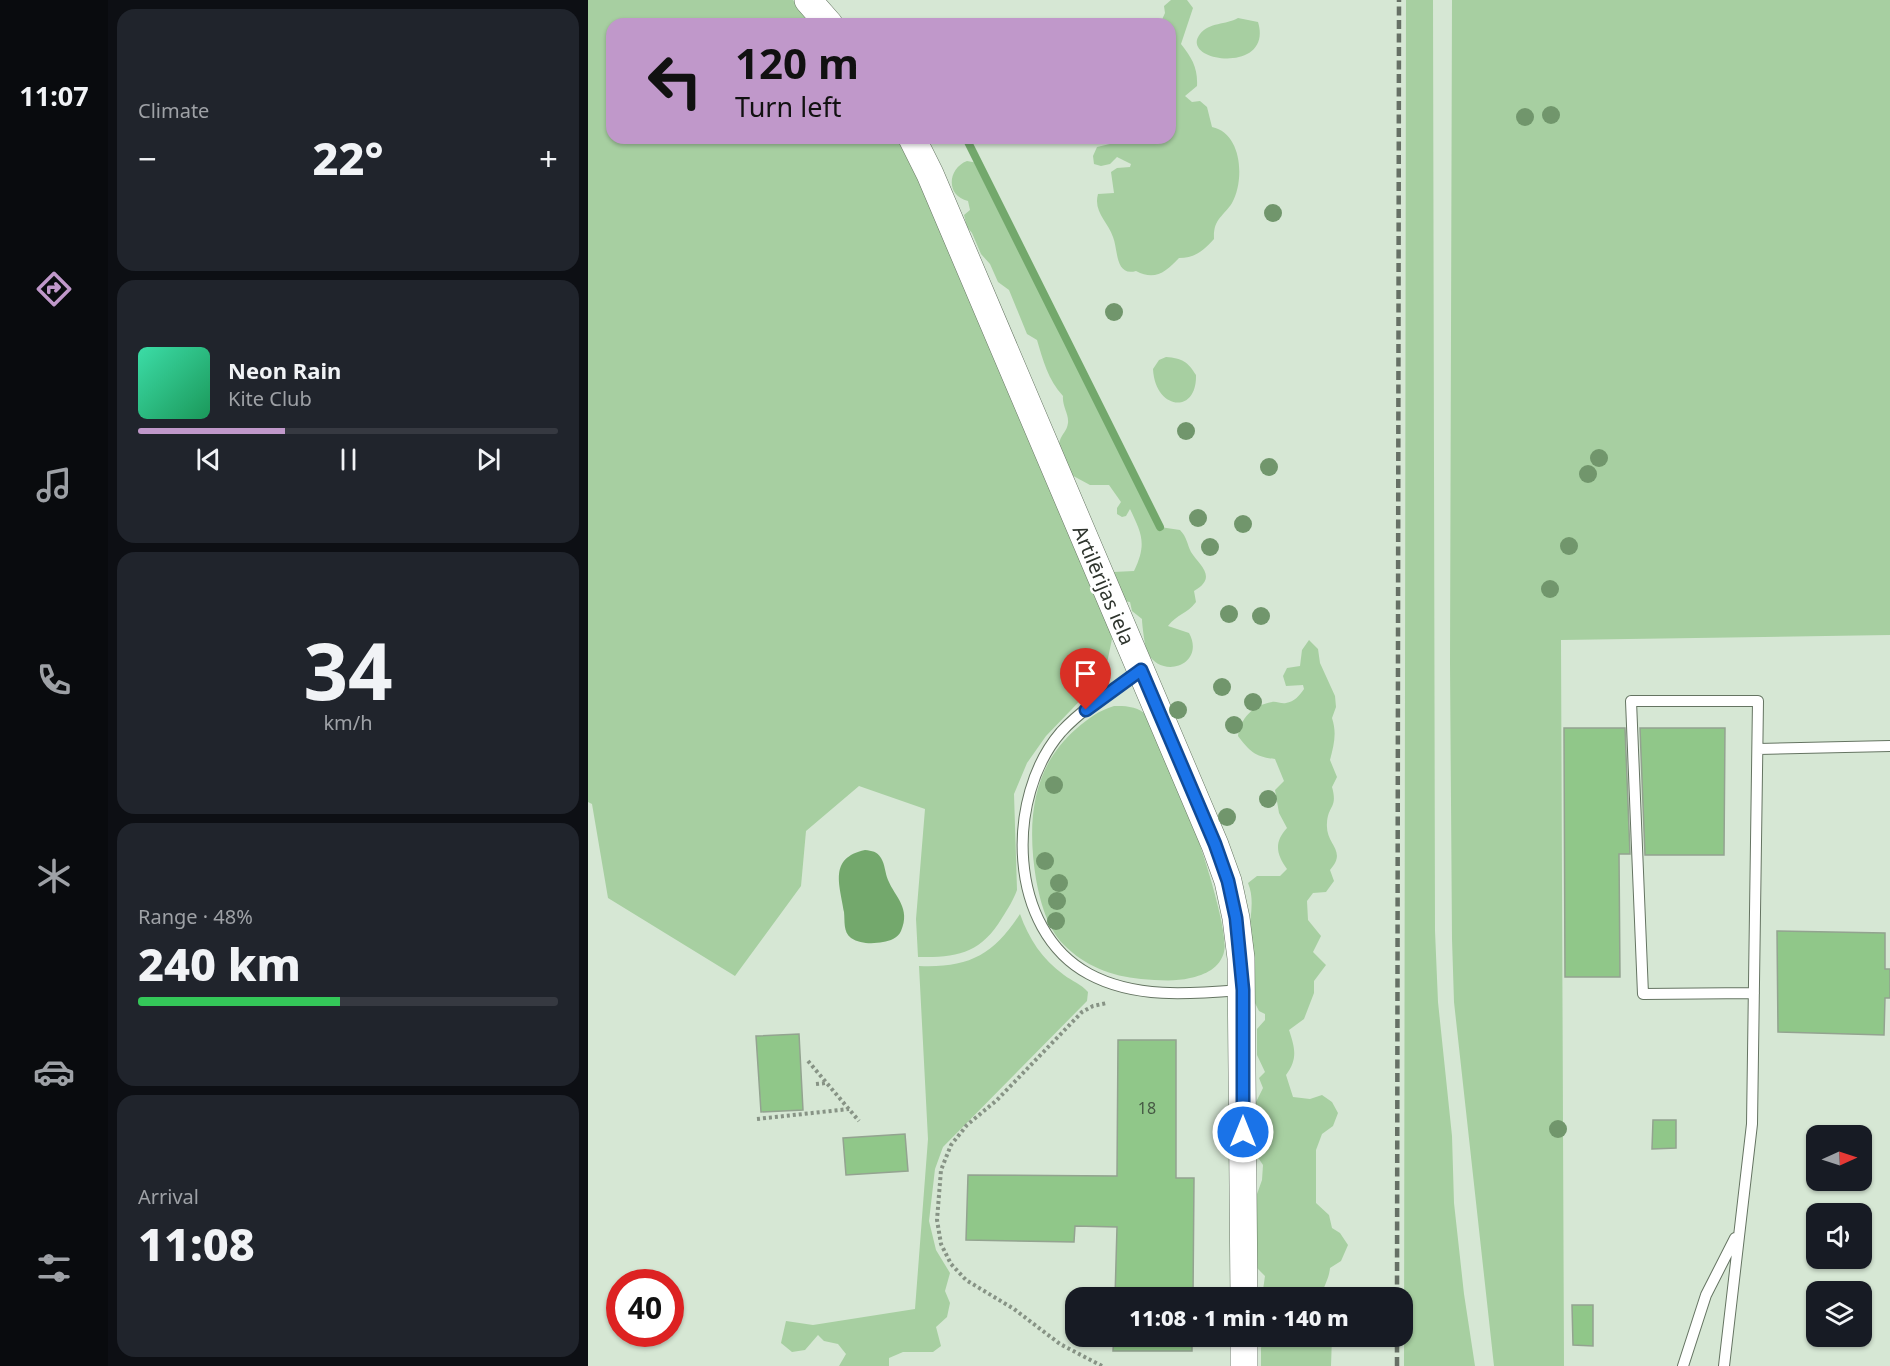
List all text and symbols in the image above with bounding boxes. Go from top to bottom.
text: 120 m [735,34,859,91]
icon: left [636,42,714,120]
text: 11:07 [19,77,89,114]
text: Turn left [735,88,841,125]
text: Climate [138,97,209,124]
text: 22° [312,127,384,188]
text: − [138,136,157,181]
text: + [539,136,558,181]
icon: directions [33,268,75,310]
text: Neon Rain [228,355,341,385]
text: Kite Club [228,385,312,412]
icon: previous [192,443,225,476]
icon: pause [332,443,365,476]
icon: next [472,443,505,476]
icon: music [33,464,75,506]
street label: Artilērijas iela [1067,521,1141,649]
text: 34 [303,617,393,723]
pin [1060,648,1111,710]
icon: arrive [1069,657,1102,690]
icon: phone [33,659,75,701]
text: km/h [323,709,373,736]
icon: climate [33,855,75,897]
text: Range · 48% [138,903,253,930]
text: 240 km [138,933,301,994]
icon: car [33,1051,75,1093]
house number: 18 [1138,1097,1156,1119]
position arrow [1211,1100,1275,1164]
north arrow [1806,1125,1872,1191]
map controls [1806,1125,1872,1347]
text: Arrival [138,1183,199,1210]
button: sound [1806,1203,1872,1269]
text: 11:08 [138,1213,255,1274]
icon: filters [33,1247,75,1289]
speed limit sign: 40 [606,1269,684,1347]
button: layers [1806,1281,1872,1347]
text: 11:08 · 1 min · 140 m [1129,1302,1349,1332]

